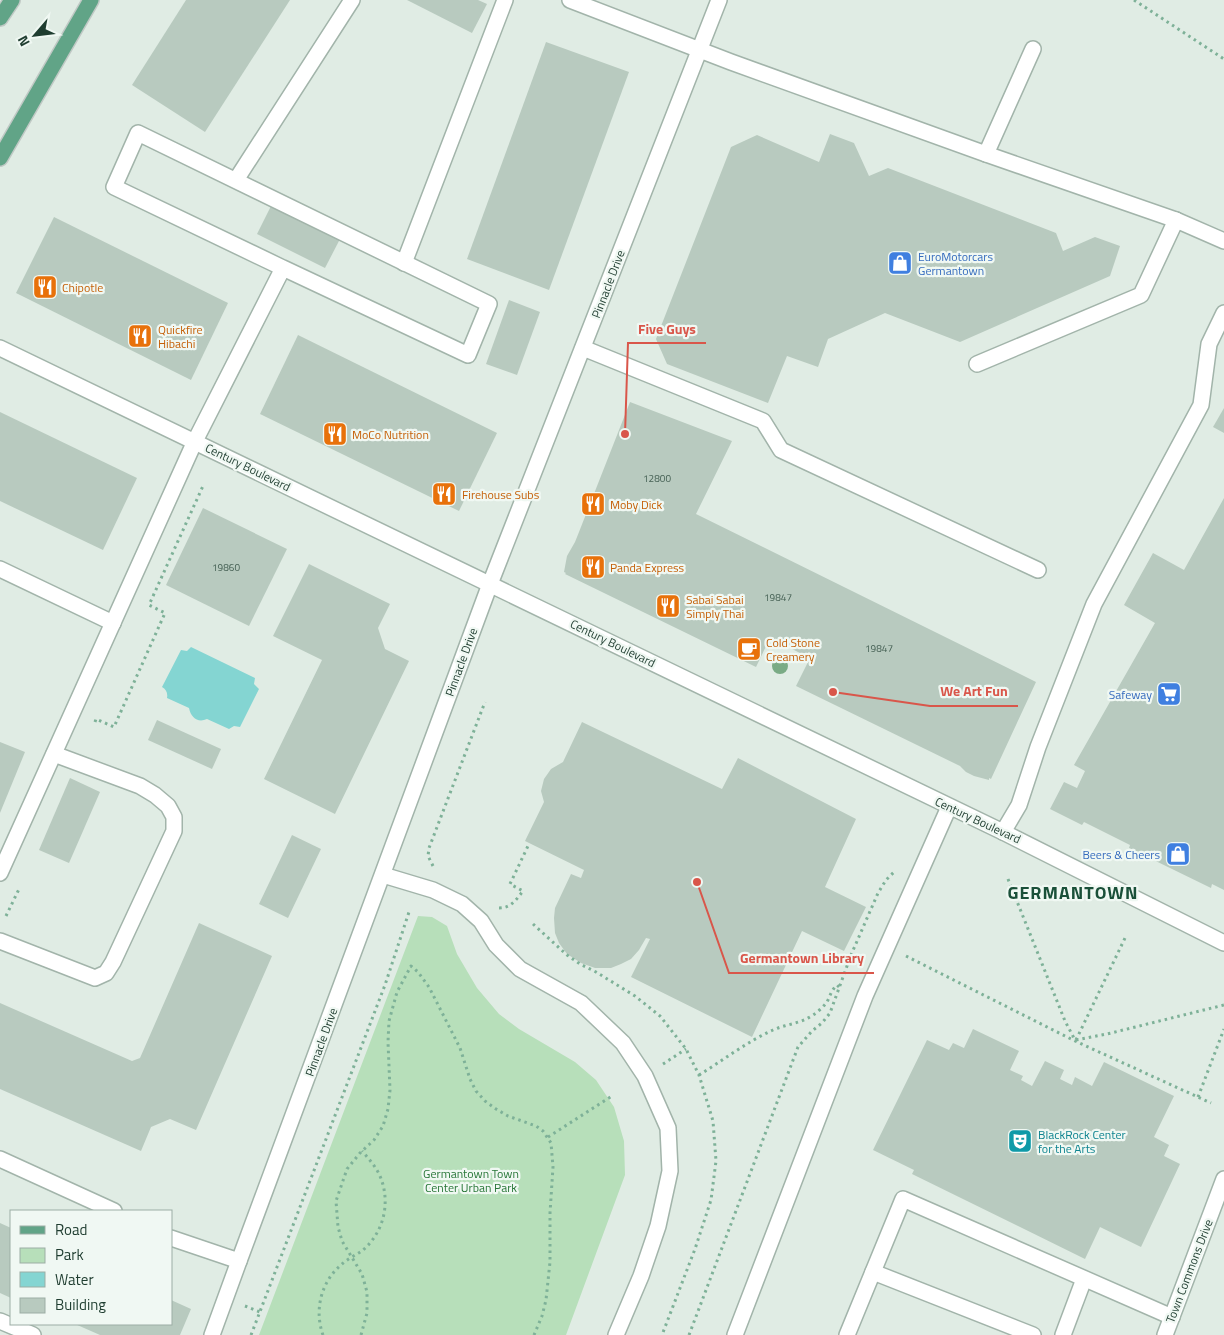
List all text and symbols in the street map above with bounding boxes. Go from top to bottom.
north arrow [10,10,60,60]
text: N [12,32,35,51]
street label: Pinnacle Drive [586,247,630,321]
place label: EuroMotorcars Germantown [918,247,994,280]
shop icon: EuroMotorcars Germantown [887,250,913,276]
restaurant icon: Chipotle [32,274,58,300]
place label: Chipotle [62,278,103,297]
callout: Five Guys [628,314,706,343]
text: Five Guys [638,318,696,339]
place label: Quickfire Hibachi [158,320,203,353]
restaurant icon: Quickfire Hibachi [127,323,153,349]
restaurant icon: MoCo Nutrition [322,421,348,447]
place label: MoCo Nutrition [352,425,429,444]
street label: Century Boulevard [202,438,294,496]
house number: 12800 [643,471,671,486]
restaurant icon: Firehouse Subs [431,481,457,507]
place label: Firehouse Subs [462,485,540,504]
restaurant icon: Moby Dick [580,491,606,517]
place label: Moby Dick [610,495,663,514]
restaurant icon: Panda Express [580,554,606,580]
place label: Panda Express [610,558,685,577]
house number: 19860 [212,560,240,575]
place label: Sabai Sabai Simply Thai [686,590,744,623]
house number: 19847 [764,590,792,605]
restaurant icon: Sabai Sabai Simply Thai [655,593,681,619]
street label: Century Boulevard [567,614,659,672]
street label: Pinnacle Drive [440,625,482,699]
place label: Cold Stone Creamery [766,633,820,666]
cafe icon: Cold Stone Creamery [736,636,762,662]
house number: 19847 [865,641,893,656]
callout: We Art Fun [930,677,1018,706]
text: We Art Fun [940,680,1008,701]
supermarket icon: Safeway [1156,681,1182,707]
place label: Safeway [1109,685,1152,704]
street label: Century Boulevard [932,792,1024,848]
shop icon: Beers & Cheers [1165,841,1191,867]
place label: Beers & Cheers [1082,845,1160,864]
district label: GERMANTOWN [1007,879,1139,906]
callout: Germantown Library [729,944,874,973]
text: Germantown Library [740,947,864,968]
street label: Pinnacle Drive [300,1005,342,1079]
place label: BlackRock Center for the Arts [1038,1125,1126,1158]
theatre icon: BlackRock Center for the Arts [1007,1128,1033,1154]
park label: Germantown Town Center Urban Park [423,1164,519,1197]
legend [10,1210,172,1325]
street label: Town Commons Drive [1160,1216,1218,1326]
text: Road [55,1218,87,1241]
text: Park [55,1243,84,1266]
text: Water [55,1268,94,1291]
text: Building [55,1293,106,1316]

